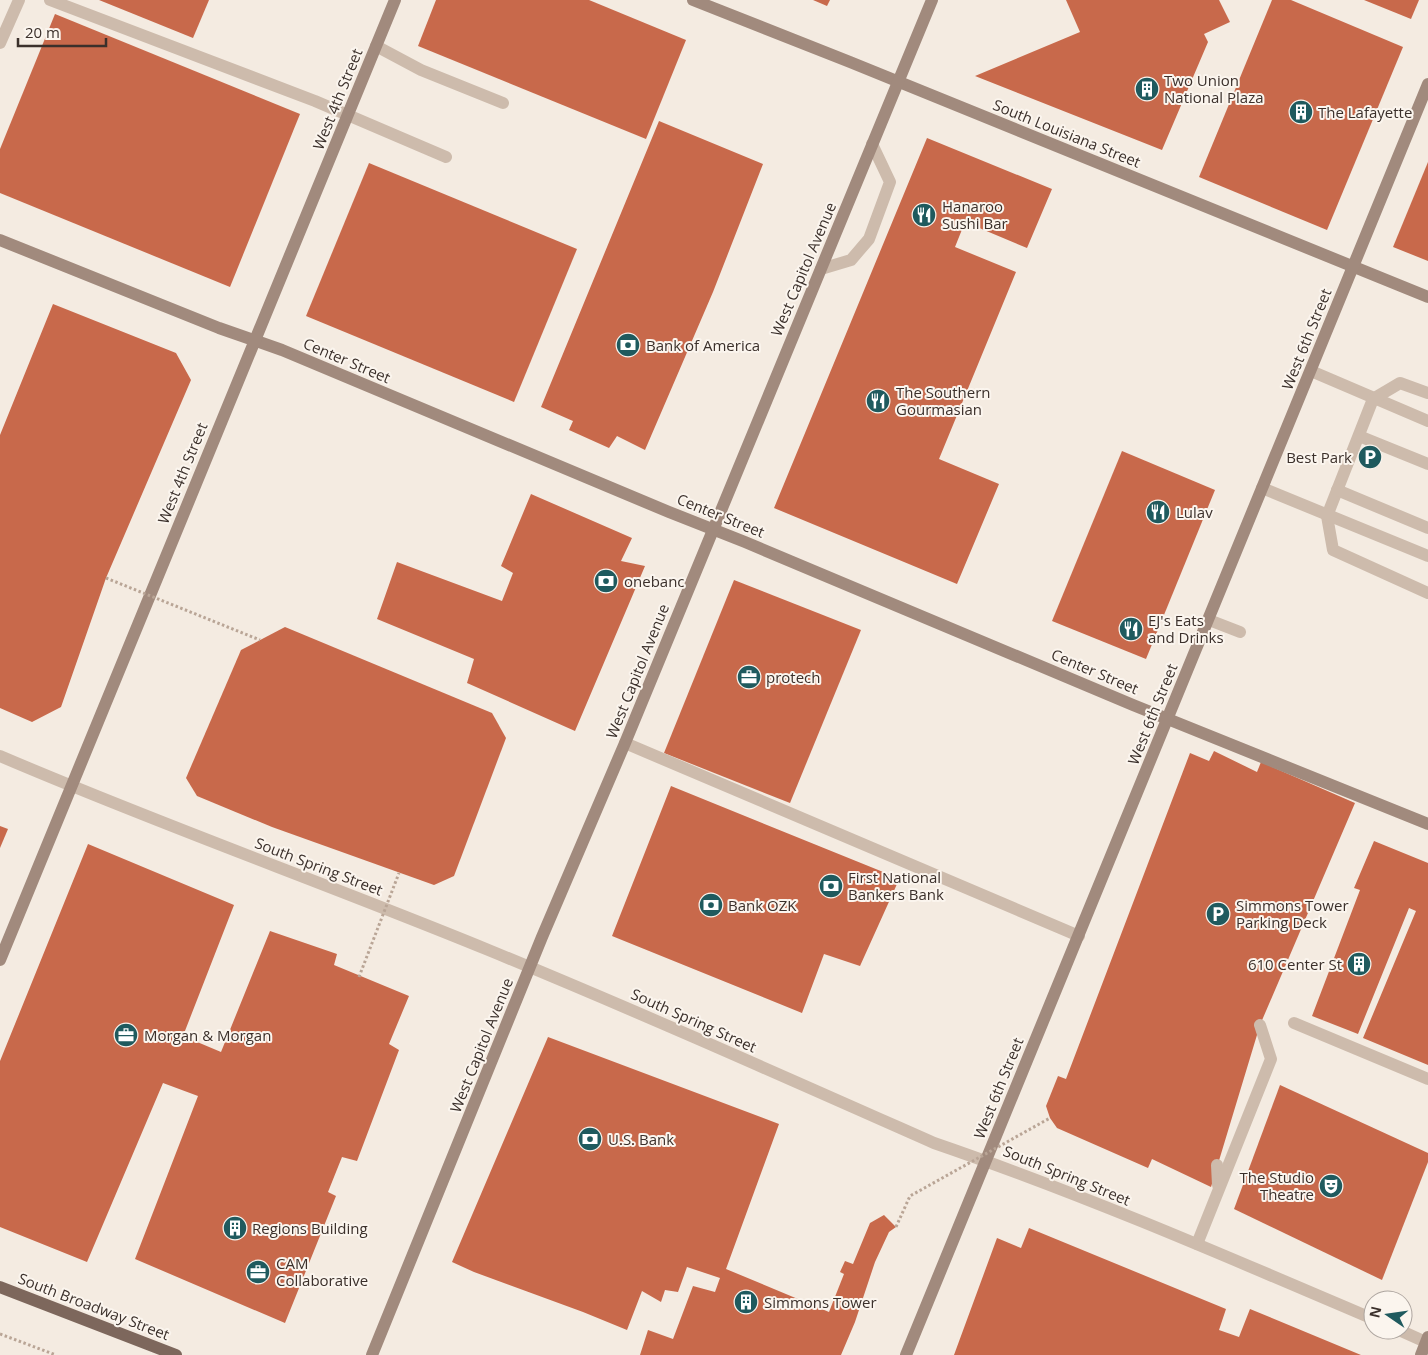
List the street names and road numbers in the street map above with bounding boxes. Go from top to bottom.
street label: West 4th Street [308,45,366,153]
street label: South Louisiana Street [990,94,1144,172]
street label: West Capitol Avenue [766,199,840,339]
street label: West 6th Street [1277,285,1335,393]
street label: Center Street [300,333,394,387]
street label: West 4th Street [153,419,211,527]
street label: Center Street [674,488,768,542]
street label: West Capitol Avenue [601,601,673,741]
street label: Center Street [1048,644,1142,698]
street label: West 6th Street [1123,660,1181,768]
street label: South Spring Street [252,832,386,900]
street label: West Capitol Avenue [445,975,517,1115]
street label: South Spring Street [628,983,760,1057]
street label: West 6th Street [969,1034,1027,1142]
street label: South Spring Street [1001,1140,1133,1210]
street label: South Broadway Street [15,1268,173,1344]

